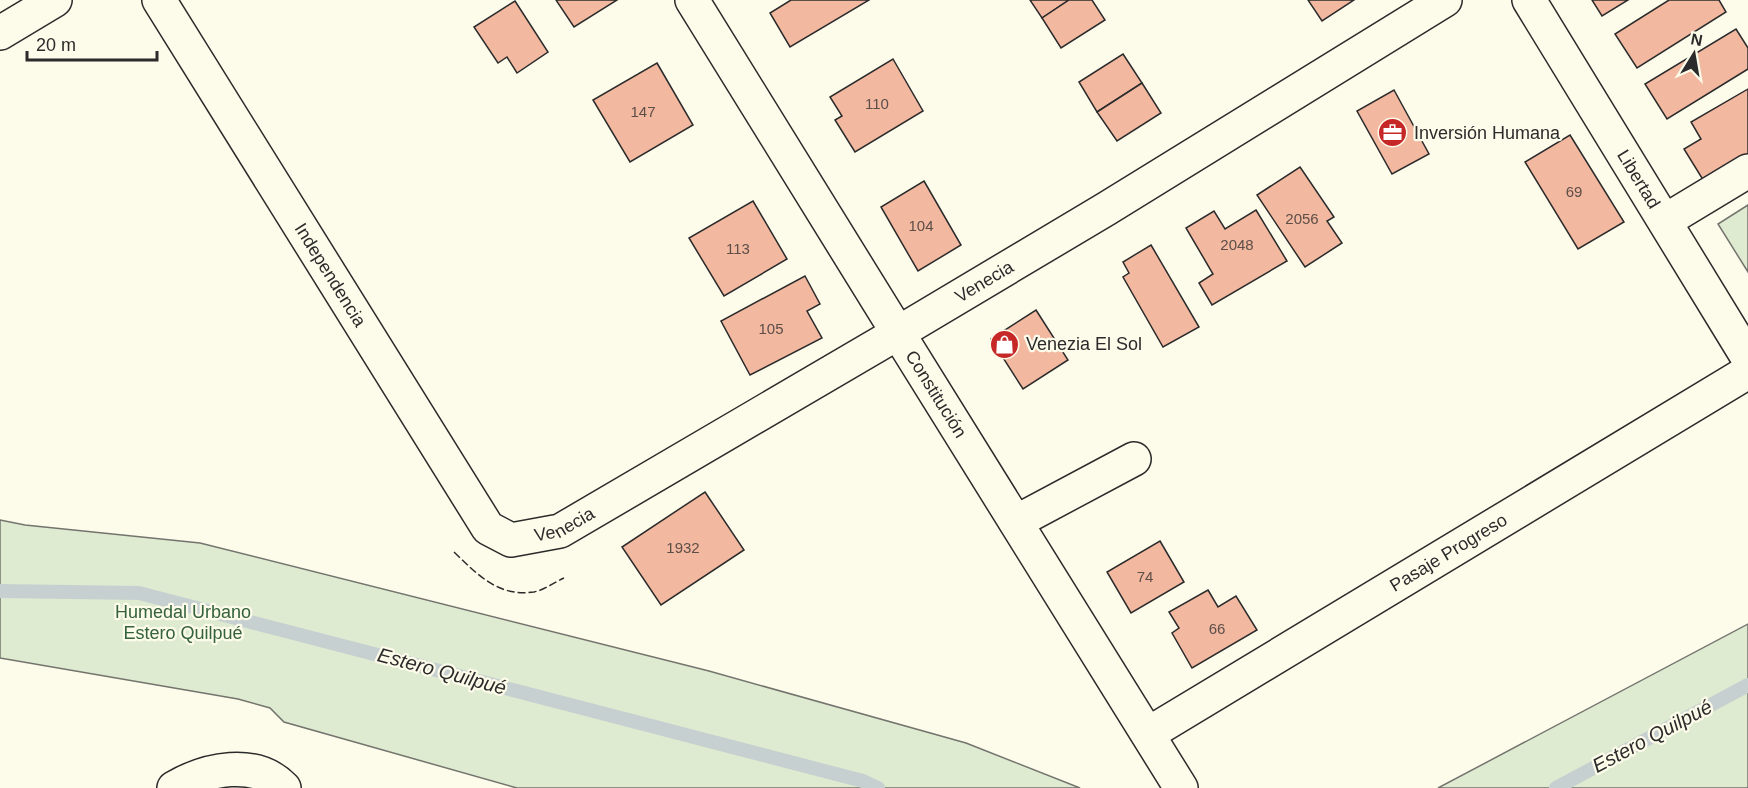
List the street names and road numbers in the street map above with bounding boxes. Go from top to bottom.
street label: Libertad [1613,146,1664,212]
street label: Independencia [291,220,371,331]
street label: Venecia [952,256,1018,307]
street label: Constitución [901,347,971,441]
street label: Venecia [533,503,599,546]
street label: Pasaje Progreso [1386,510,1511,596]

